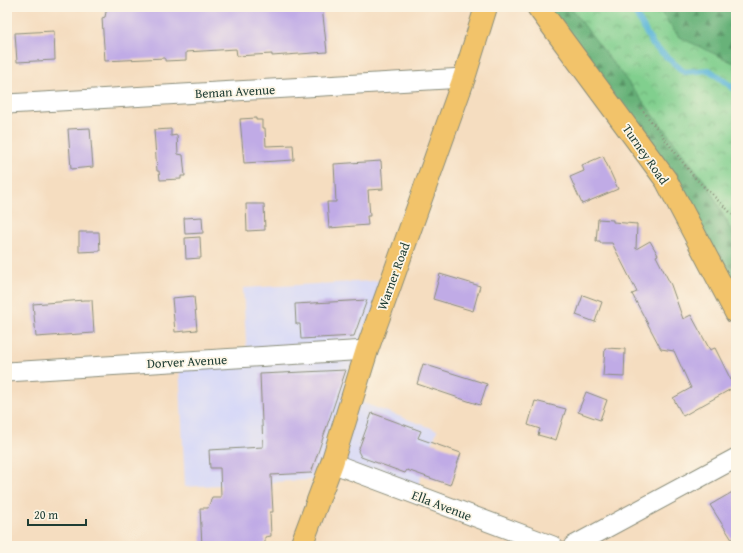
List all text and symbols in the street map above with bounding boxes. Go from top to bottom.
street label: Beman Avenue [194,80,276,103]
street label: Turney Road [618,120,673,188]
street label: Warner Road [372,240,415,313]
street label: Dorver Avenue [146,350,228,373]
street label: Ella Avenue [409,485,475,526]
scale bar [28,501,86,527]
text: 20 m [34,506,58,523]

